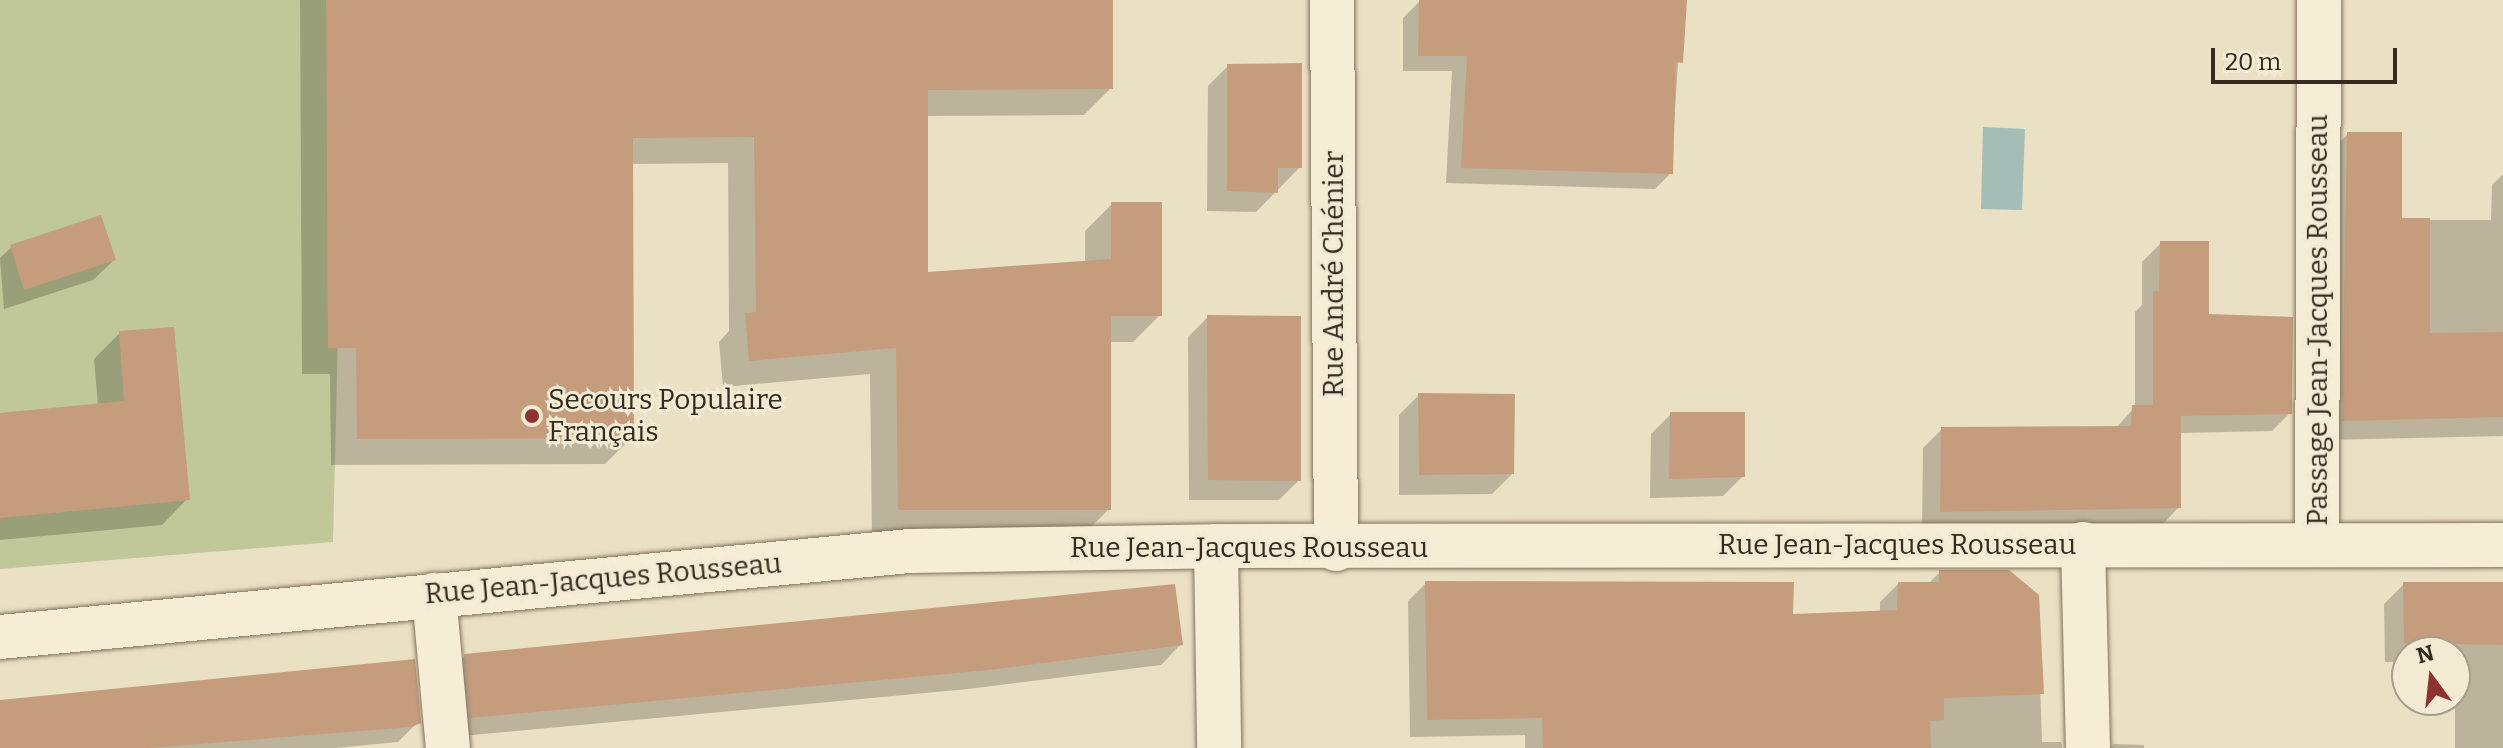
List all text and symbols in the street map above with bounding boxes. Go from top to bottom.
scale bar [2215,32,2401,82]
text: 20 m [2225,48,2281,76]
street label: Passage Jean-Jacques Rousseau [2301,114,2335,526]
street label: Rue André Chénier [1317,151,1351,397]
place label: Secours Populaire Français [548,383,783,449]
marker: Secours Populaire Français [523,407,541,425]
street label: Rue Jean-Jacques Rousseau [1718,528,2076,562]
street label: Rue Jean-Jacques Rousseau [1070,531,1428,565]
street label: Rue Jean-Jacques Rousseau [423,547,783,611]
north arrow [2391,636,2471,716]
text: N [2413,639,2437,670]

